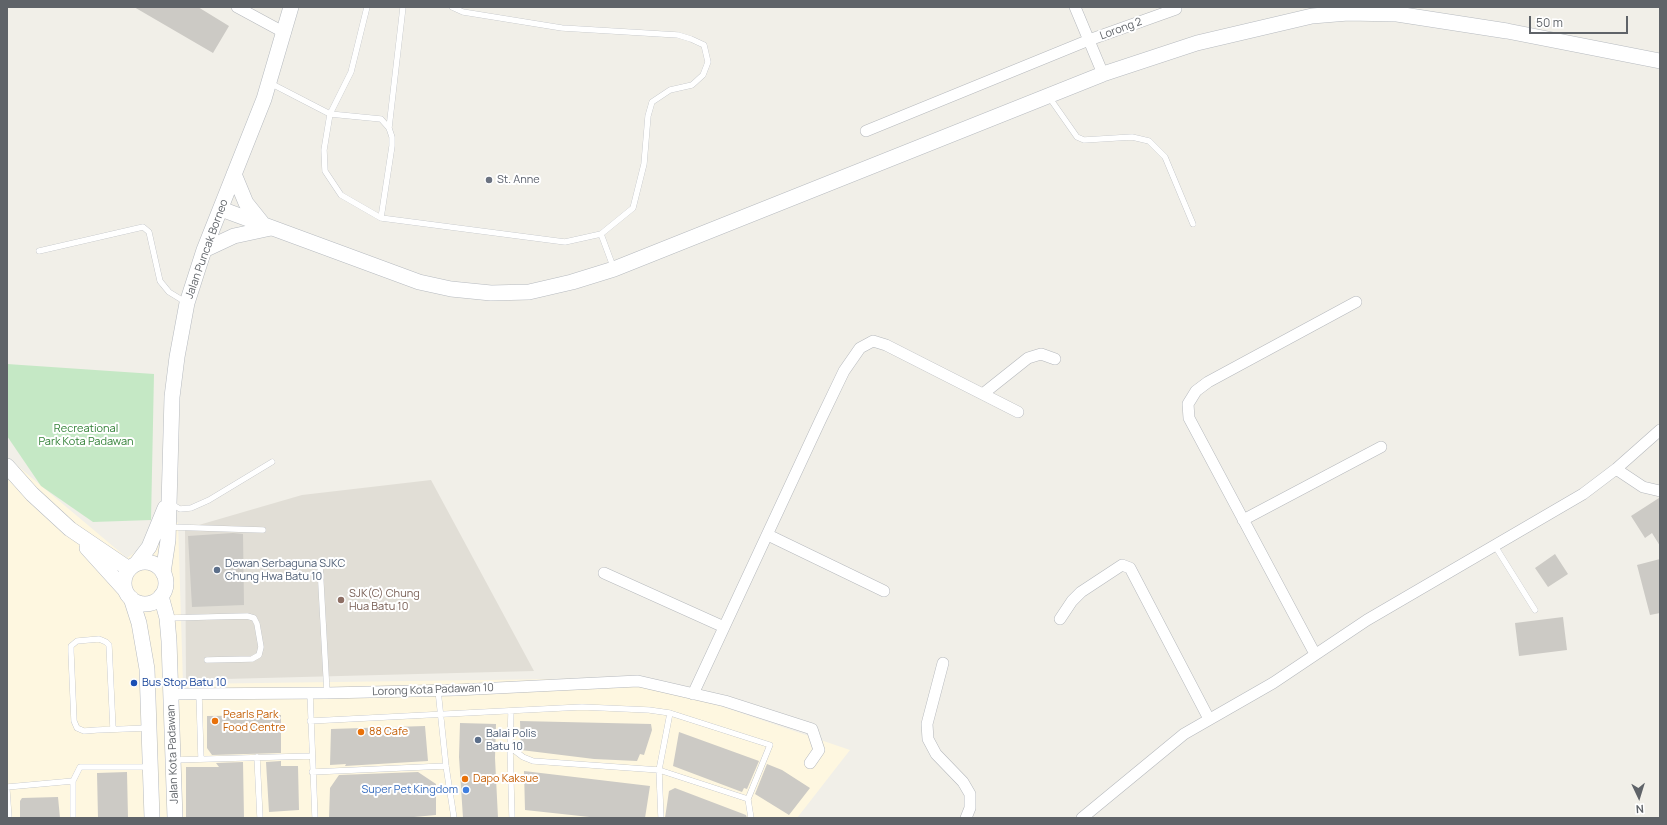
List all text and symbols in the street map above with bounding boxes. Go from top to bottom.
scale bar [1531,8,1630,34]
text: 50 m [1536,14,1563,31]
street label: Lorong 2 [1098,15,1144,43]
place label: St. Anne [497,173,540,187]
marker: St. Anne [484,175,494,185]
street label: Jalan Puncak Borneo [183,198,231,300]
park label: Recreational Park Kota Padawan [38,422,134,448]
place label: Dewan Serbaguna SJKC Chung Hwa Batu 10 [225,557,345,583]
marker: Dewan Serbaguna SJKC Chung Hwa Batu 10 [212,565,222,575]
place label: SJK(C) Chung Hua Batu 10 [349,587,420,613]
marker: SJK(C) Chung Hua Batu 10 [336,595,346,605]
place label: Bus Stop Batu 10 [142,676,226,690]
marker: Bus Stop Batu 10 [129,678,139,688]
street label: Lorong Kota Padawan 10 [372,681,494,699]
street label: Jalan Kota Padawan [165,704,181,804]
place label: Pearls Park Food Centre [223,708,285,734]
marker: Pearls Park Food Centre [210,716,220,726]
place label: 88 Cafe [369,725,408,739]
marker: 88 Cafe [356,727,366,737]
place label: Balai Polis Batu 10 [486,727,536,753]
marker: Balai Polis Batu 10 [473,735,483,745]
place label: Dapo Kaksue [473,772,538,786]
marker: Dapo Kaksue [460,774,470,784]
north arrow [1619,777,1659,817]
place label: Super Pet Kingdom [361,783,458,797]
marker: Super Pet Kingdom [461,785,471,795]
text: N [1635,802,1644,817]

